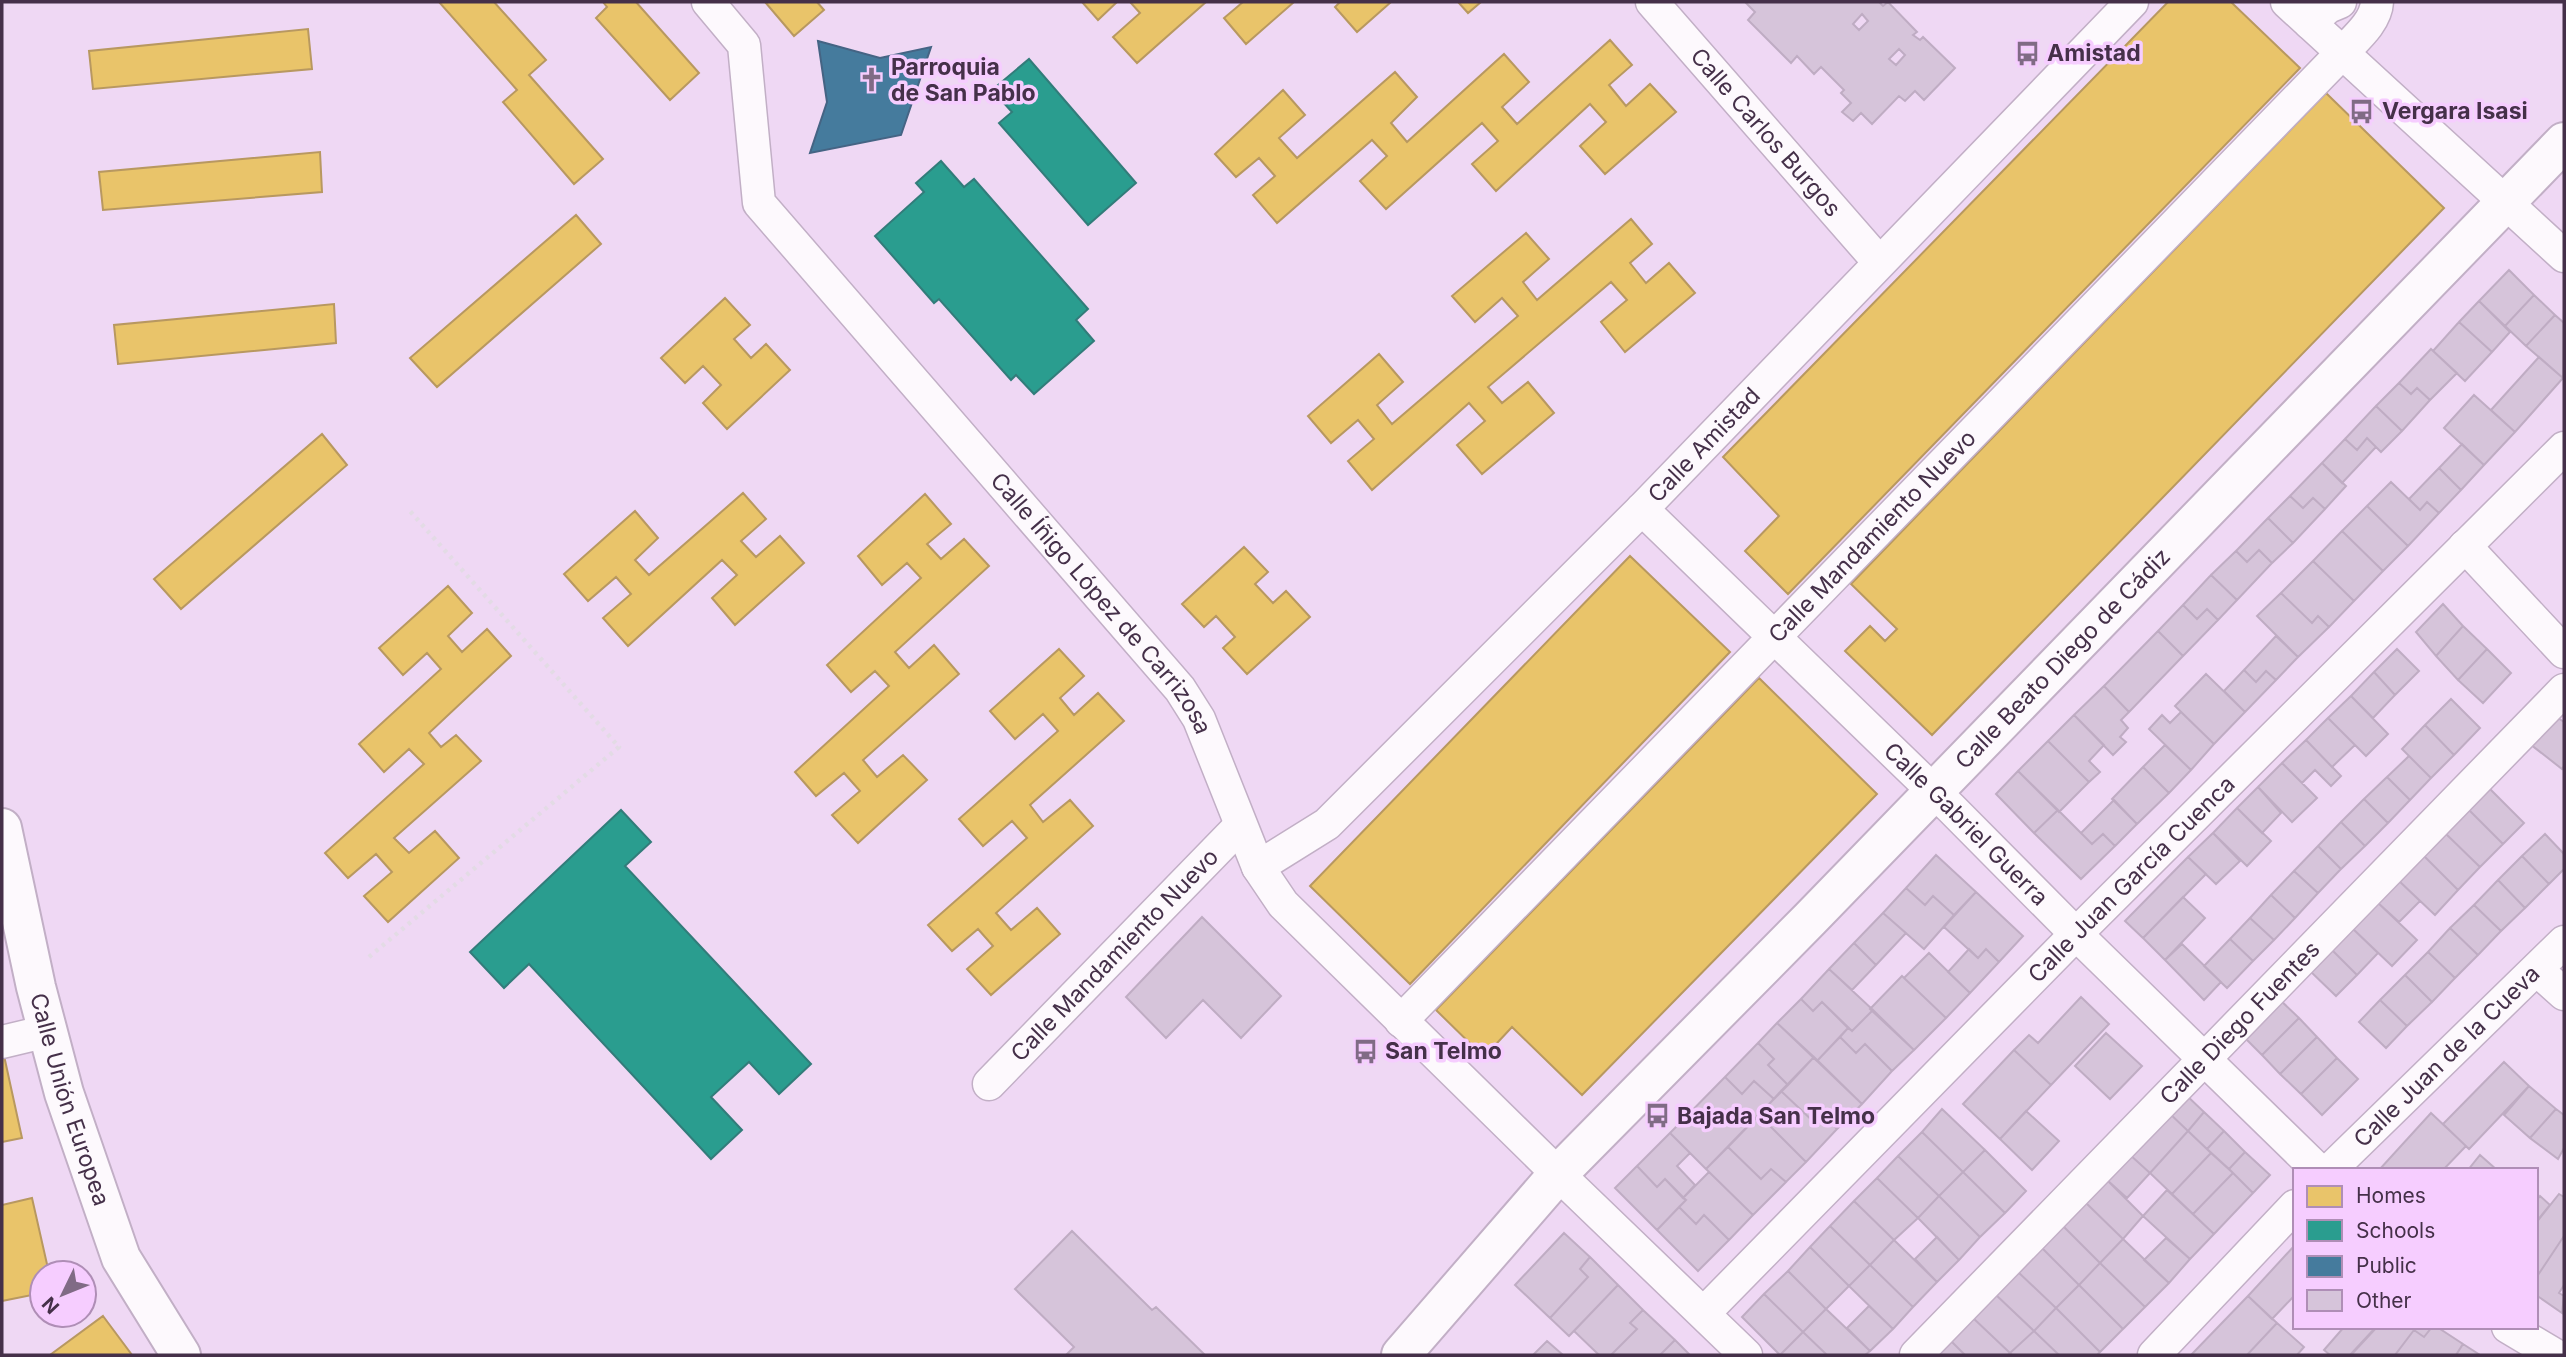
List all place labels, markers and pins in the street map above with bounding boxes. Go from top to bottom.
bus stop icon: Amistad [2013,39,2041,67]
place label: Amistad [2047,39,2141,67]
place label: Parroquia de San Pablo [891,53,1036,107]
church icon: Parroquia de San Pablo [857,66,885,94]
bus stop icon: Vergara Isasi [2348,97,2376,125]
place label: Vergara Isasi [2382,97,2528,125]
bus stop icon: San Telmo [1351,1037,1379,1065]
place label: San Telmo [1385,1037,1502,1065]
bus stop icon: Bajada San Telmo [1643,1102,1671,1130]
place label: Bajada San Telmo [1677,1102,1875,1130]

